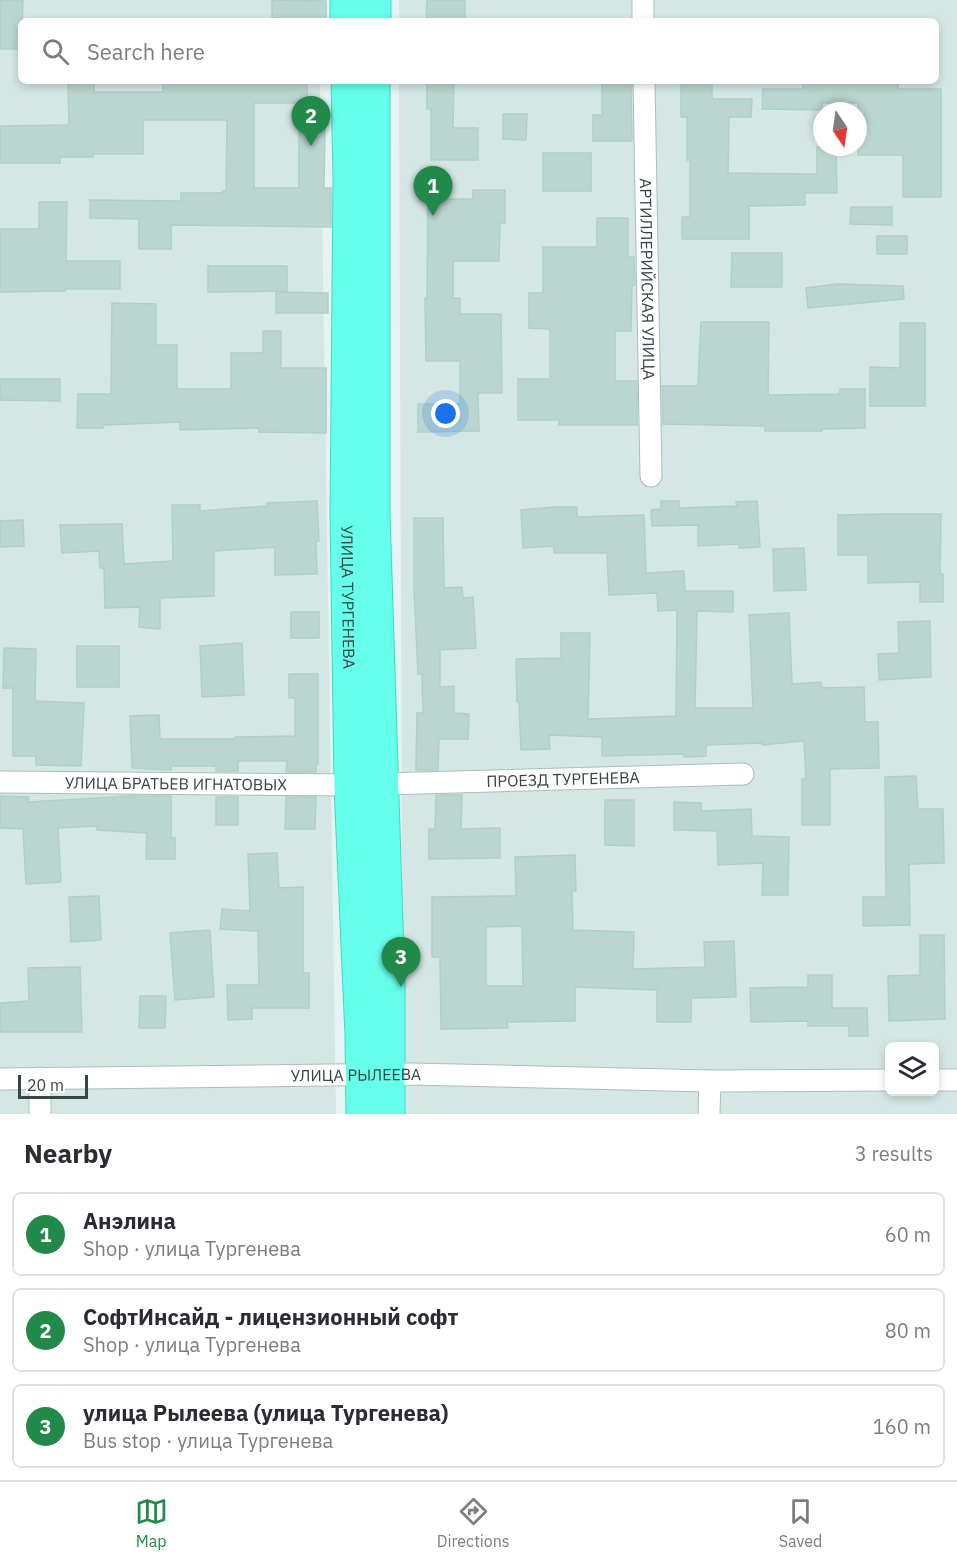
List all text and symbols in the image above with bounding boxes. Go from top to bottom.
search box [18,18,939,84]
icon: search [39,35,72,68]
text: Search here [87,37,205,66]
pin: 2 [292,96,330,146]
north arrow [813,102,867,156]
pin: 1 [414,166,452,216]
street label: АРТИЛЛЕРИЙСКАЯ УЛИЦА [636,178,659,380]
your location [431,399,460,428]
street label: УЛИЦА ТУРГЕНЕВА [337,525,359,669]
street label: ПРОЕЗД ТУРГЕНЕВА [486,767,640,791]
street label: УЛИЦА БРАТЬЕВ ИГНАТОВЫХ [65,773,287,794]
pin: 3 [382,938,420,987]
map controls [885,1042,939,1096]
button: layers [885,1042,939,1096]
street label: УЛИЦА РЫЛЕЕВА [291,1064,422,1085]
scale bar [18,1072,88,1100]
text: 20 m [27,1075,64,1095]
text: Nearby [24,1136,112,1170]
text: 3 results [855,1140,933,1167]
text: Анэлина [83,1206,176,1235]
text: 1 [40,1221,52,1248]
text: 60 m [885,1221,931,1248]
text: Shop · улица Тургенева [83,1235,301,1262]
text: СофтИнсайд - лицензионный софт [83,1302,458,1331]
text: 2 [40,1317,52,1344]
text: 80 m [885,1317,931,1344]
text: Shop · улица Тургенева [83,1331,301,1358]
text: улица Рылеева (улица Тургенева) [83,1398,449,1427]
text: 3 [40,1413,52,1440]
text: 160 m [873,1413,931,1440]
text: Bus stop · улица Тургенева [83,1427,333,1454]
tab: Map [135,1495,168,1551]
tab: Directions [437,1495,510,1551]
tab: Saved [779,1495,822,1551]

